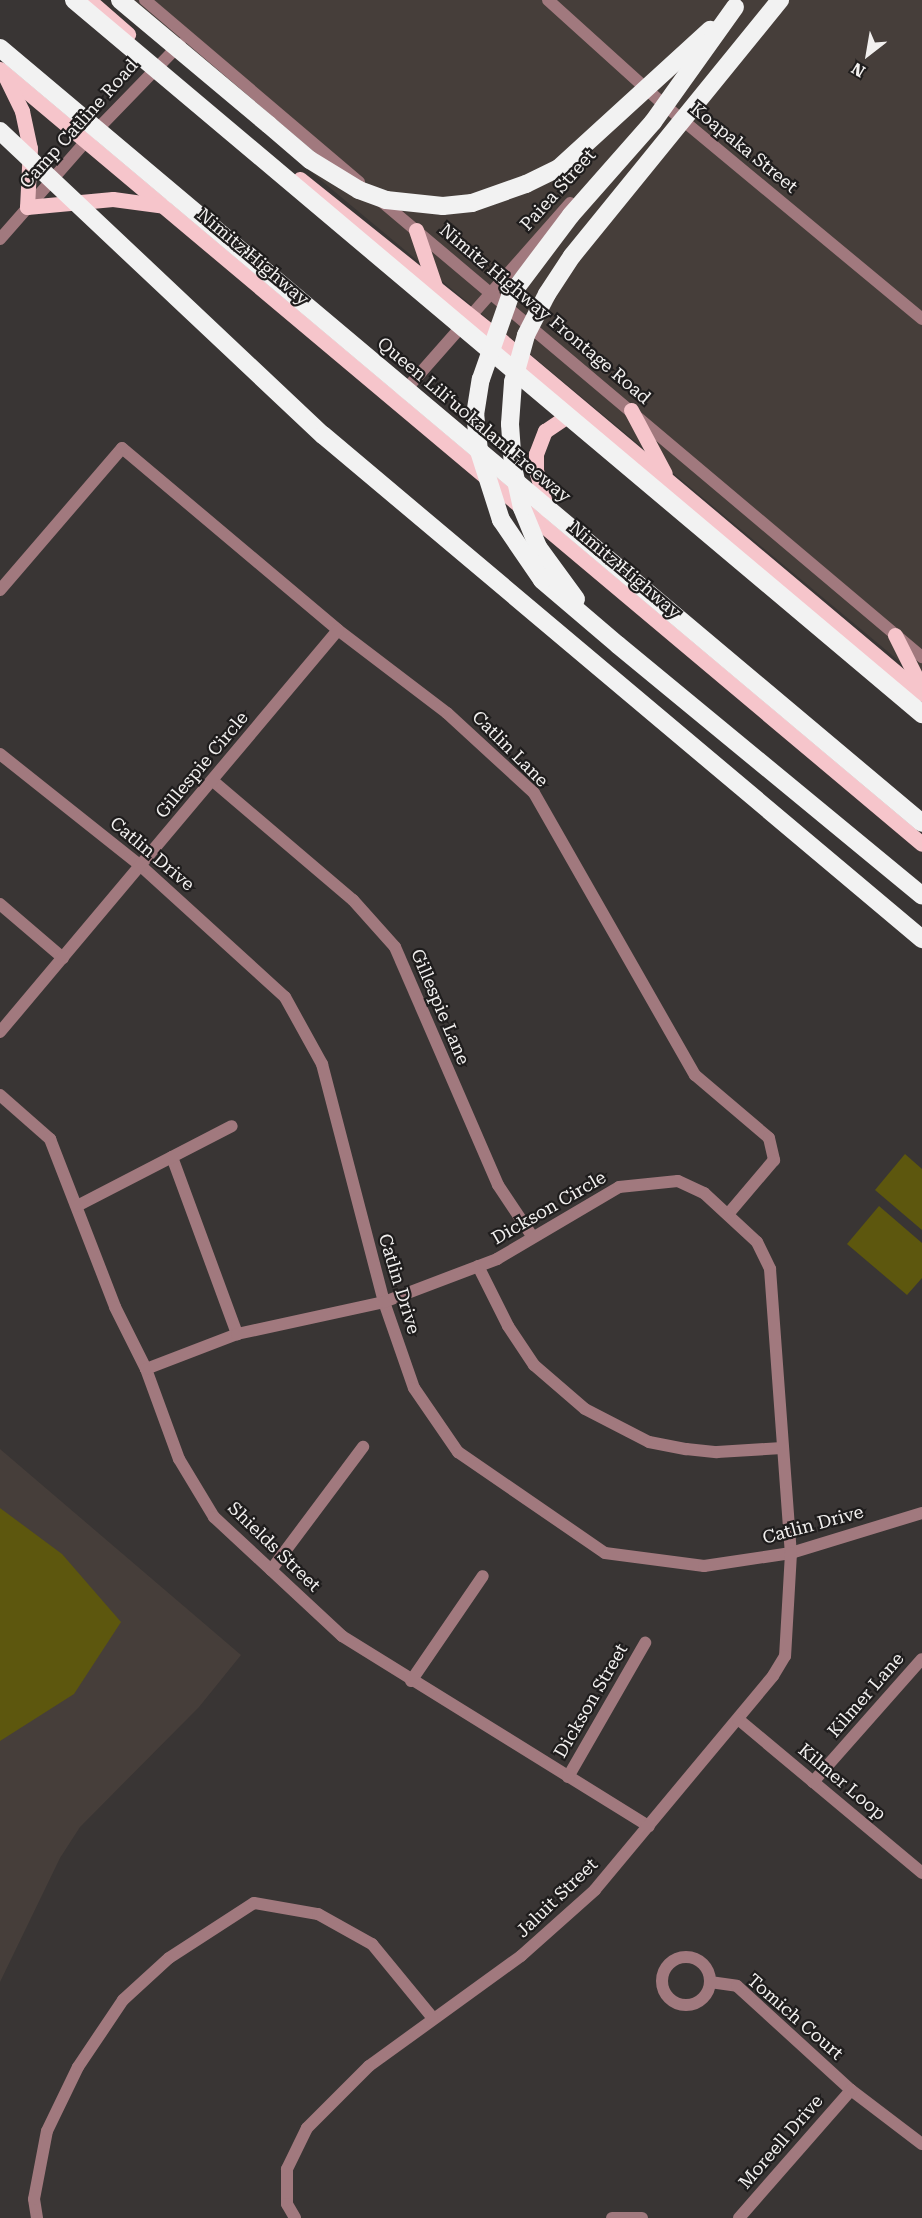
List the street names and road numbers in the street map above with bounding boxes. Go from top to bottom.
street label: Camp Catline Road [15,55,143,193]
street label: Koapaka Street [686,98,802,198]
street label: Paiea Street [516,145,600,235]
street label: Nimitz Highway [193,204,313,310]
street label: Nimitz Highway Frontage Road [435,219,655,409]
street label: Queen Liliʻuokalani Freeway [373,333,575,507]
street label: Nimitz Highway [565,517,685,623]
street label: Catlin Lane [467,706,553,792]
street label: Gillespie Circle [151,707,253,823]
street label: Catlin Drive [105,812,199,896]
street label: Gillespie Lane [406,946,474,1068]
street label: Dickson Circle [488,1167,610,1249]
street label: Catlin Drive [374,1231,424,1337]
street label: Shields Street [223,1498,325,1596]
street label: Catlin Drive [760,1501,866,1549]
street label: Dickson Street [550,1640,632,1762]
street label: Kilmer Lane [823,1648,909,1742]
street label: Kilmer Loop [794,1739,890,1825]
street label: Jaluit Street [512,1854,602,1942]
street label: Tomich Court [743,1969,847,2065]
street label: Moreell Drive [734,2091,828,2193]

